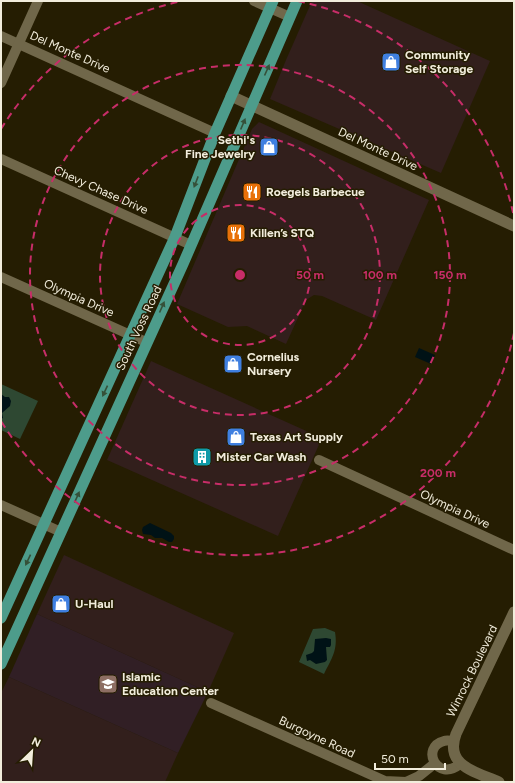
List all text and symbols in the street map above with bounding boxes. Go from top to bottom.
street label: Del Monte Drive [28,28,113,76]
place label: Community Self Storage [405,48,474,76]
shop icon: Community Self Storage [380,51,402,73]
one-way arrow [264,64,270,75]
one-way arrow [240,118,246,130]
street label: Del Monte Drive [336,124,420,174]
place label: Sethi's Fine Jewelry [185,133,255,161]
shop icon: Sethi's Fine Jewelry [258,136,280,158]
street label: Chevy Chase Drive [52,163,151,217]
one-way arrow [192,177,198,189]
restaurant icon: Roegels Barbecue [241,181,263,203]
place label: Roegels Barbecue [266,185,365,199]
restaurant icon: Killen’s STQ [225,222,247,244]
place label: Killen’s STQ [250,226,315,240]
centre of rings [233,268,247,282]
text: 50 m [296,268,324,282]
text: 100 m [363,268,397,282]
text: 150 m [433,268,467,282]
street label: Olympia Drive [42,276,117,320]
street label: South Voss Road [113,283,165,373]
one-way arrow [159,301,165,312]
place label: Cornelius Nursery [247,350,300,378]
shop icon: Cornelius Nursery [222,353,244,375]
one-way arrow [102,386,108,397]
shop icon: Texas Art Supply [225,426,247,448]
place label: Texas Art Supply [250,430,343,444]
building icon: Mister Car Wash [191,446,213,468]
place label: Mister Car Wash [216,450,307,464]
text: 200 m [420,466,456,480]
street label: Olympia Drive [418,487,492,531]
one-way arrow [74,491,80,503]
one-way arrow [25,554,31,566]
shop icon: U-Haul [50,593,72,615]
place label: U-Haul [75,597,114,611]
street label: Winrock Boulevard [444,623,500,719]
place label: Islamic Education Center [122,670,219,698]
school or university icon: Islamic Education Center [97,673,119,695]
street label: Burgoyne Road [277,713,357,761]
north arrow [12,731,52,771]
text: N [29,735,43,750]
scale bar [375,745,445,771]
text: 50 m [381,752,409,766]

